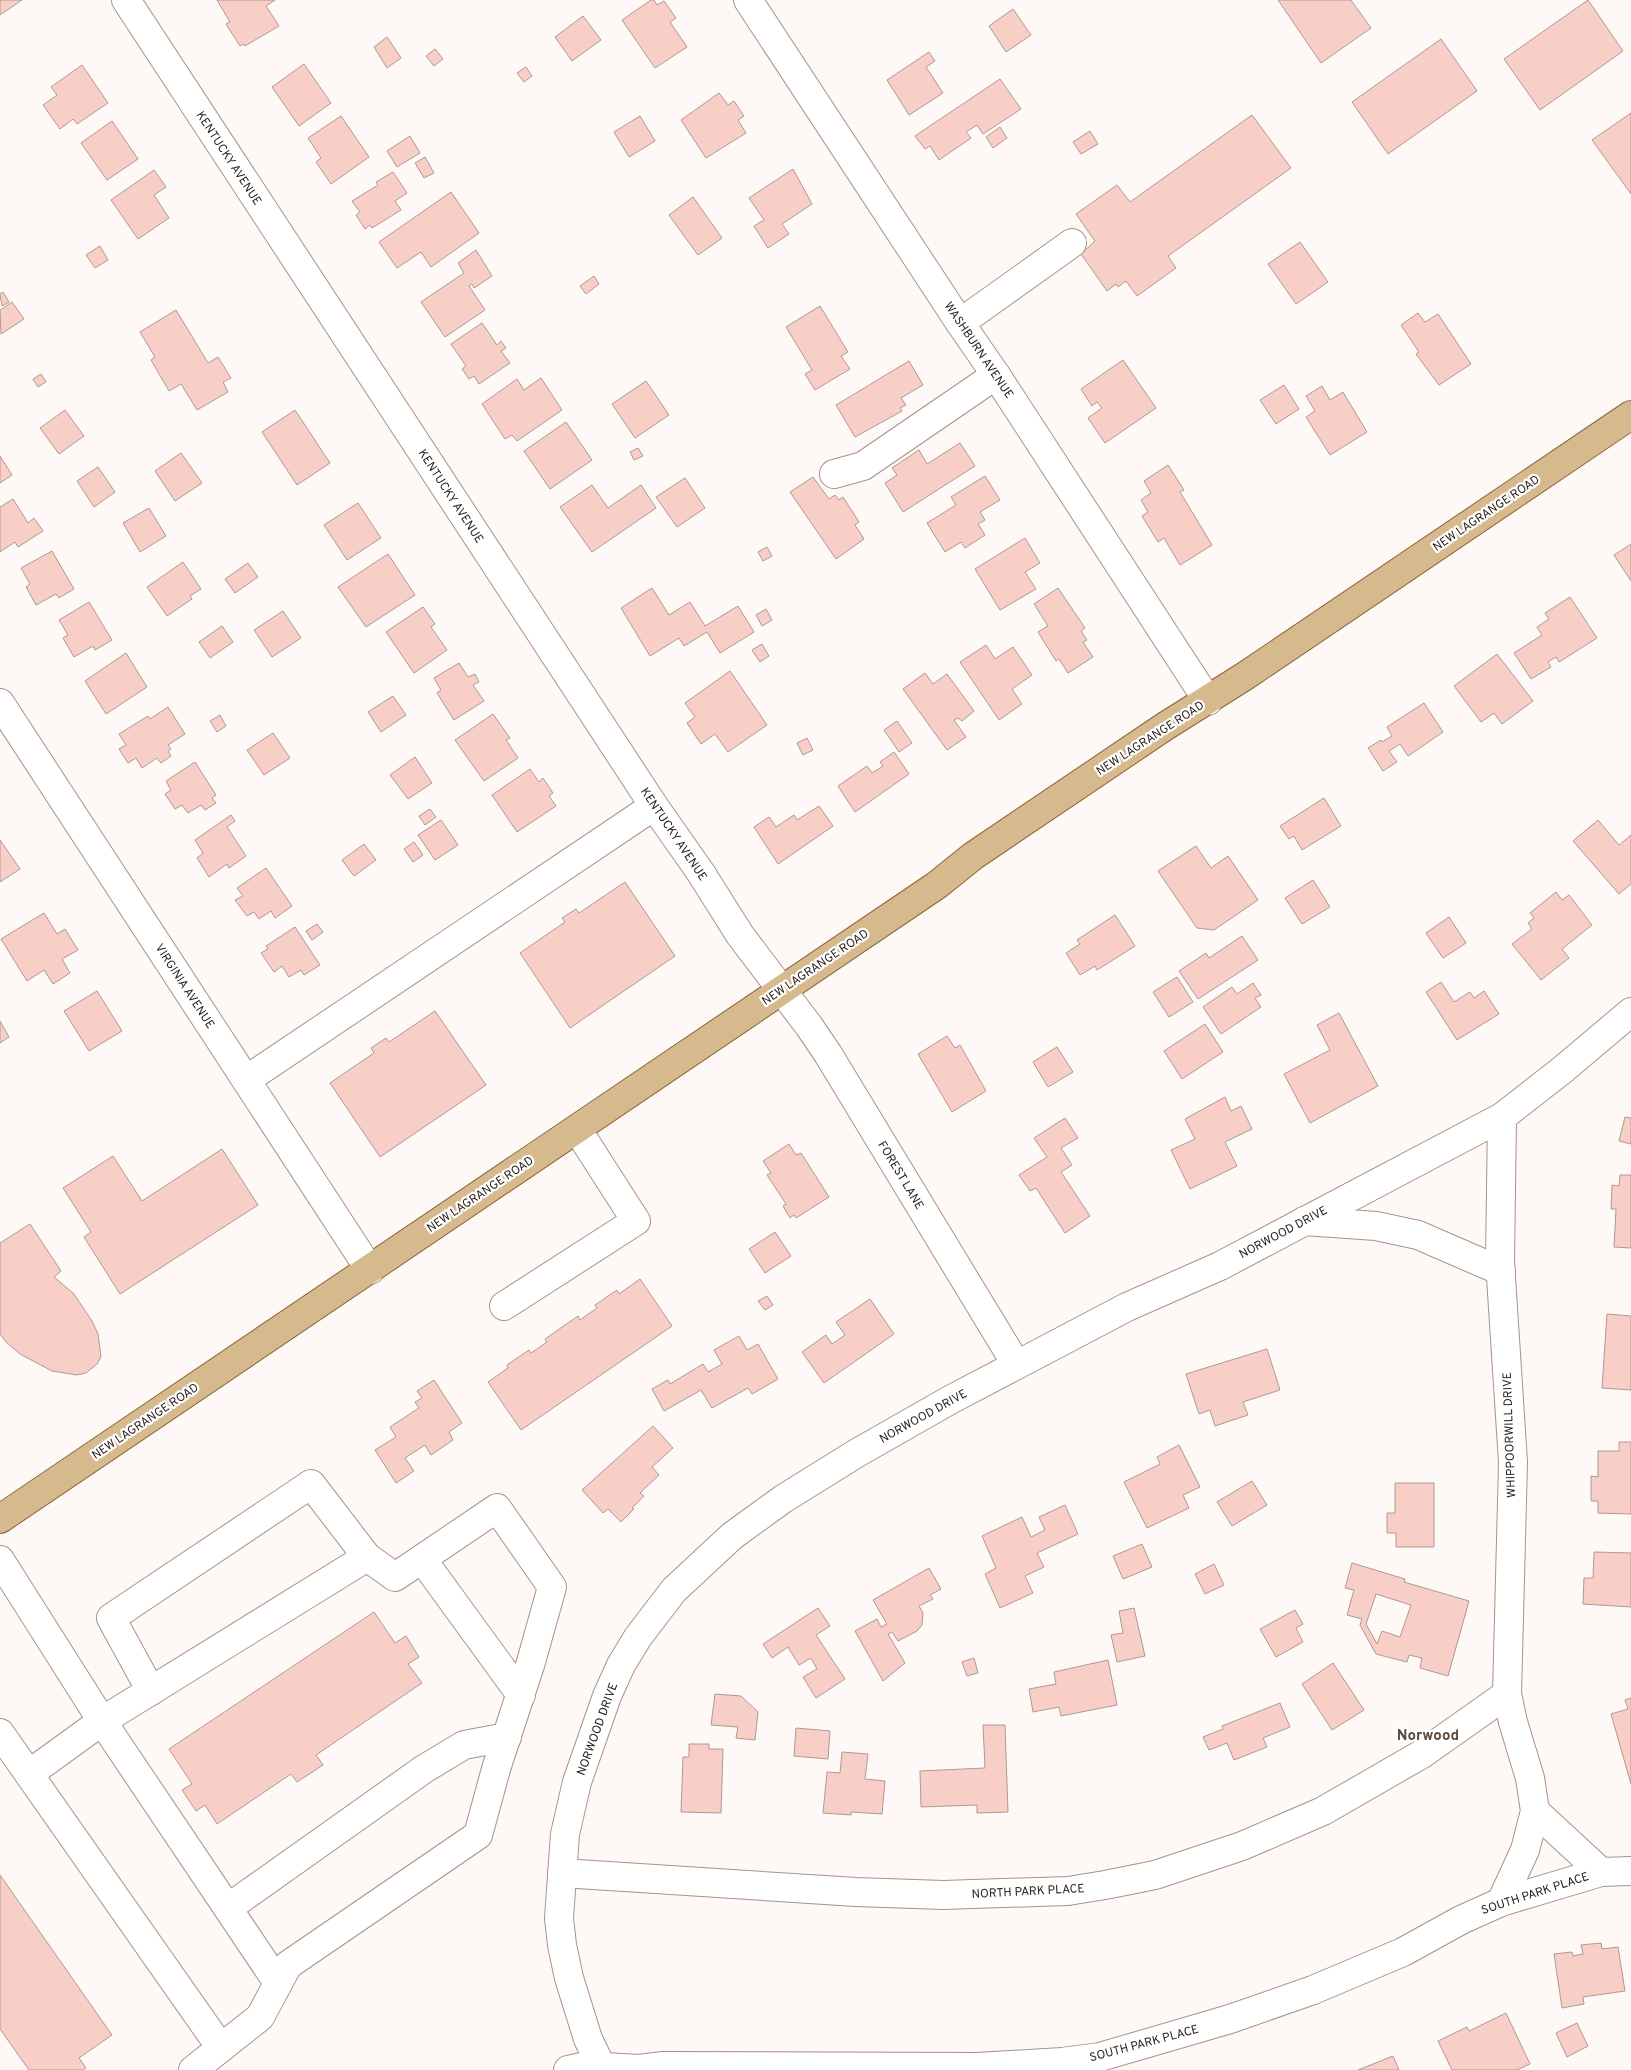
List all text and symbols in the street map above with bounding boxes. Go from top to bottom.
street label: KENTUCKY AVENUE [192,109,265,209]
street label: WASHBURN AVENUE [940,299,1017,402]
street label: KENTUCKY AVENUE [414,447,487,547]
street label: NEW LAGRANGE ROAD [1430,472,1543,556]
street label: NEW LAGRANGE ROAD [1094,698,1208,780]
street label: KENTUCKY AVENUE [636,785,710,884]
street label: NEW LAGRANGE ROAD [759,926,872,1010]
street label: VIRGINIA AVENUE [151,941,218,1032]
street label: FOREST LANE [873,1138,927,1213]
street label: NEW LAGRANGE ROAD [424,1153,537,1237]
street label: NORWOOD DRIVE [1237,1203,1330,1263]
street label: WHIPPOORWILL DRIVE [1500,1372,1520,1498]
street label: NEW LAGRANGE ROAD [89,1380,202,1464]
street label: NORWOOD DRIVE [877,1386,970,1448]
street label: NORWOOD DRIVE [574,1681,622,1778]
district label: Norwood [1397,1727,1459,1746]
street label: SOUTH PARK PLACE [1479,1869,1591,1919]
street label: NORTH PARK PLACE [971,1881,1085,1903]
street label: SOUTH PARK PLACE [1088,2022,1201,2066]

